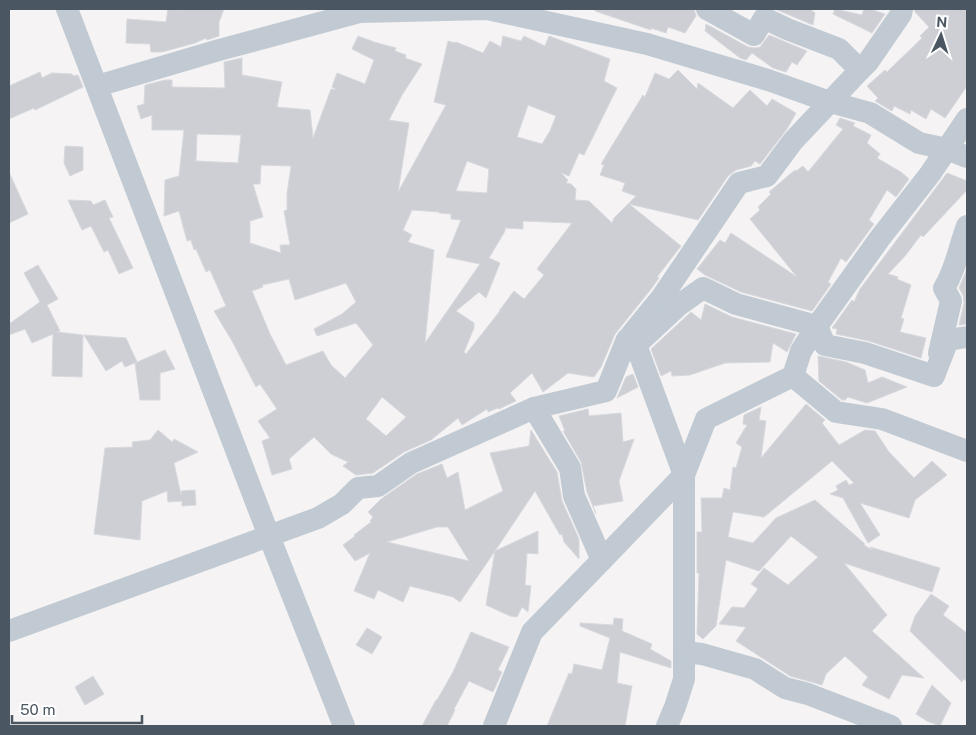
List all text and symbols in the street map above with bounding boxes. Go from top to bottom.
north arrow [916,10,966,60]
text: N [936,14,948,30]
scale bar [12,692,142,724]
text: 50 m [20,701,55,718]

